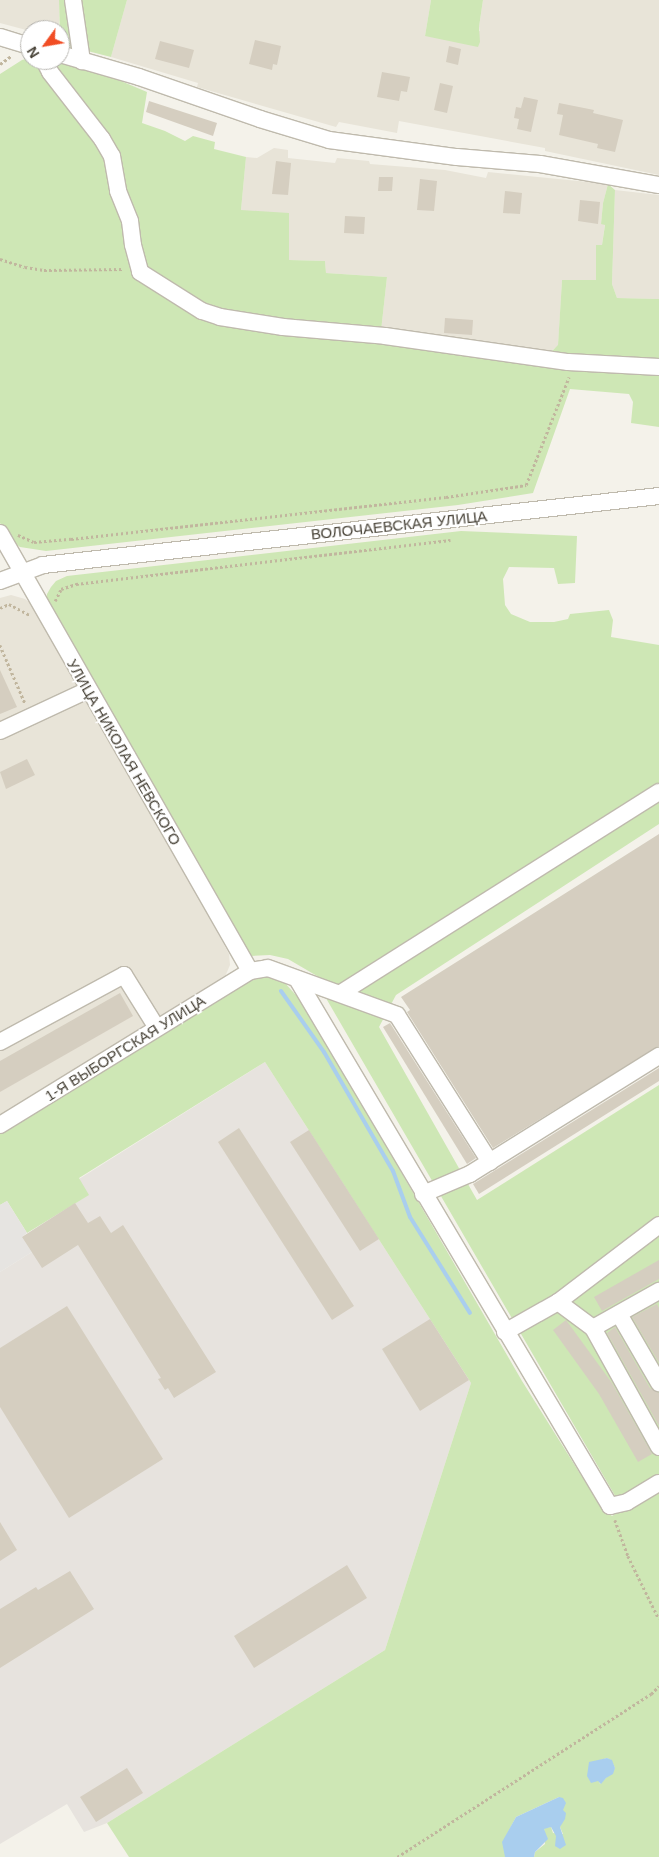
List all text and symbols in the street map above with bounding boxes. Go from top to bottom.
north arrow [20,20,70,70]
text: N [24,44,43,61]
street label: ВОЛОЧАЕВСКАЯ УЛИЦА [310,507,488,543]
street label: УЛИЦА НИКОЛАЯ НЕВСКОГО [63,656,185,848]
street label: 1-Я ВЫБОРГСКАЯ УЛИЦА [41,991,209,1105]

